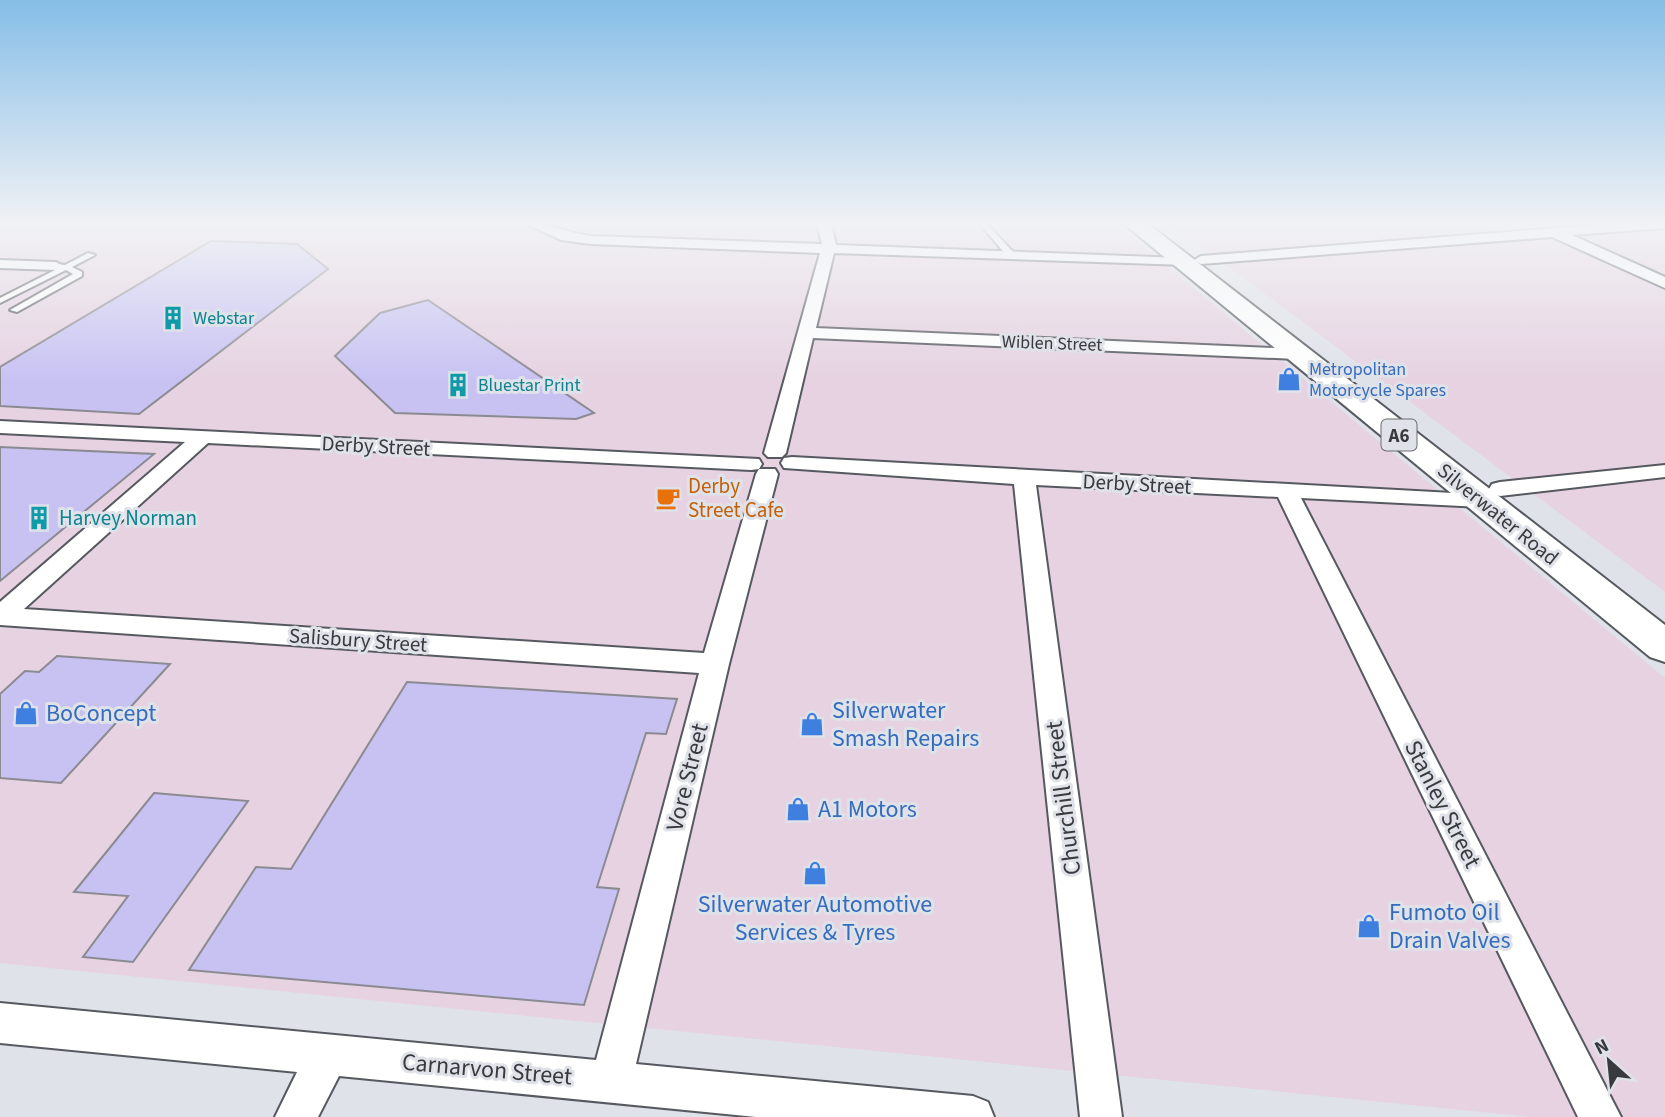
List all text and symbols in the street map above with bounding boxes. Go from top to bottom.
building icon: Webstar [159,304,187,332]
place label: Webstar [193,306,255,331]
street label: Wiblen Street [1001,329,1103,358]
place label: Metropolitan Motorcycle Spares [1309,357,1446,403]
shop icon: Metropolitan Motorcycle Spares [1275,365,1303,393]
building icon: Bluestar Print [444,371,472,399]
place label: Bluestar Print [478,373,581,398]
road number: A6 [1382,420,1416,450]
street label: Derby Street [321,428,431,464]
street label: Silverwater Road [1431,456,1565,572]
street label: Derby Street [1082,466,1192,502]
place label: Derby Street Cafe [688,471,784,525]
cafe icon: Derby Street Cafe [654,484,682,512]
place label: Harvey Norman [59,503,197,533]
building icon: Harvey Norman [25,504,53,532]
street label: Salisbury Street [288,620,428,660]
place label: Silverwater Smash Repairs [832,693,979,756]
place label: BoConcept [46,696,156,731]
shop icon: BoConcept [12,699,40,727]
shop icon: Silverwater Smash Repairs [798,710,826,738]
street label: Churchill Street [1037,719,1090,877]
street label: Vore Street [657,720,718,835]
street label: Stanley Street [1395,734,1490,874]
place label: A1 Motors [818,792,917,827]
shop icon: A1 Motors [784,795,812,823]
shop icon: Silverwater Automotive Services & Tyres [801,859,829,887]
place label: Silverwater Automotive Services & Tyres [698,887,932,950]
place label: Fumoto Oil Drain Valves [1389,895,1511,958]
shop icon: Fumoto Oil Drain Valves [1355,912,1383,940]
north arrow [1574,1026,1644,1096]
text: N [1590,1032,1614,1062]
street label: Carnarvon Street [401,1045,573,1094]

